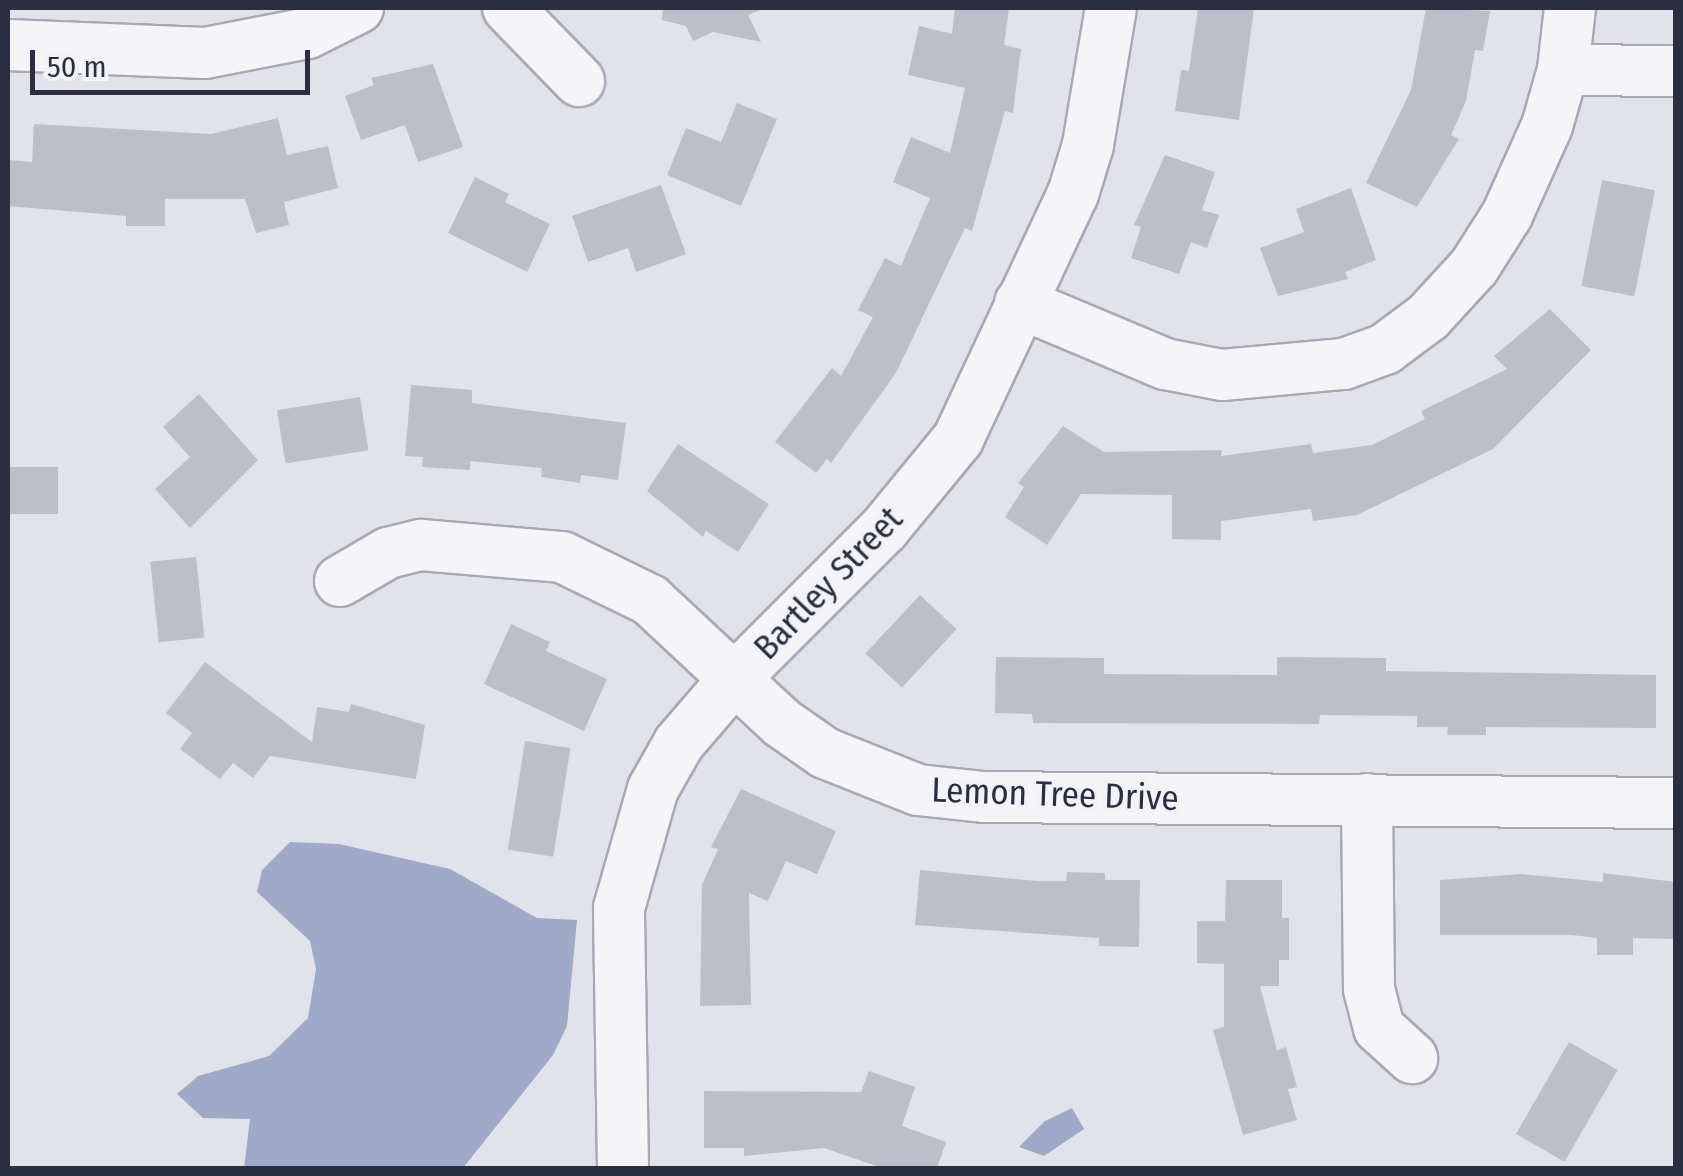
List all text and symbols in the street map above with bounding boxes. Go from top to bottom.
scale bar [35,30,315,92]
text: 50 m [47,49,107,85]
street label: Bartley Street [745,498,911,668]
street label: Lemon Tree Drive [931,769,1179,819]

